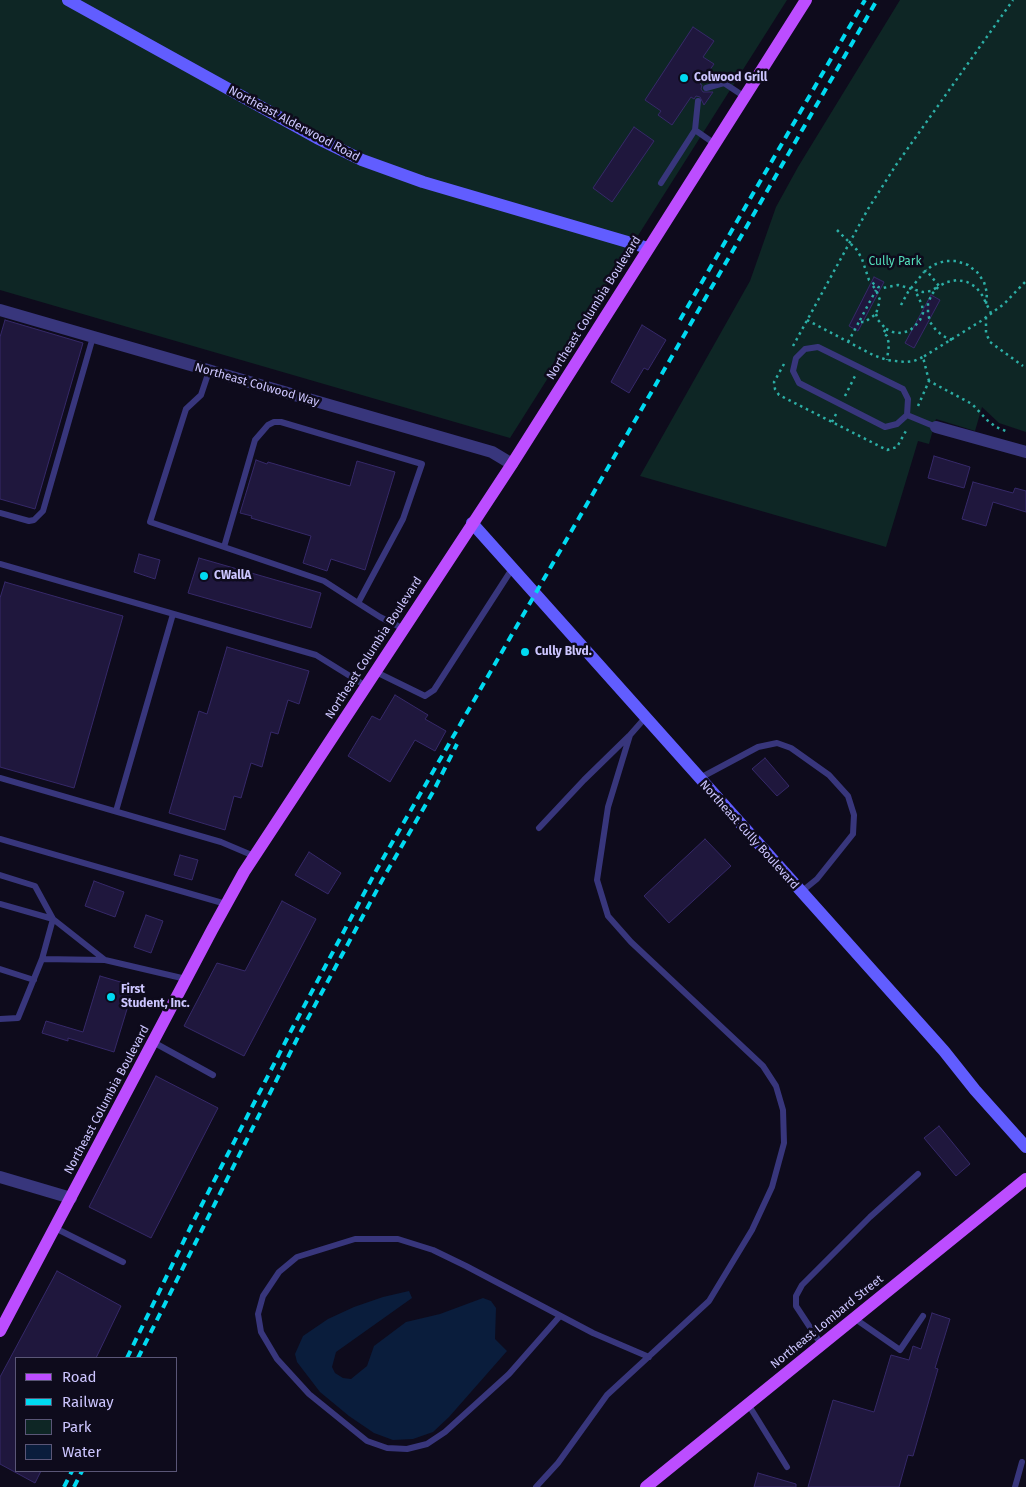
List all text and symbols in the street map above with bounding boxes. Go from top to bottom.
place label: Colwood Grill [694,71,767,85]
marker: Colwood Grill [678,72,690,84]
street label: Northeast Alderwood Road [226,83,362,165]
street label: Northeast Columbia Boulevard [544,234,644,382]
park label: Cully Park [868,255,922,269]
street label: Northeast Colwood Way [193,360,321,410]
place label: CWallA [214,569,251,583]
marker: CWallA [198,570,210,582]
street label: Northeast Columbia Boulevard [323,574,425,722]
place label: Cully Blvd. [535,645,592,659]
marker: Cully Blvd. [519,646,531,658]
street label: Northeast Cully Boulevard [696,778,802,892]
place label: First Student, Inc. [121,983,190,1011]
marker: First Student, Inc. [105,991,117,1003]
street label: Northeast Columbia Boulevard [62,1023,152,1177]
street label: Northeast Lombard Street [768,1272,886,1372]
legend [15,1357,178,1472]
text: Road [62,1368,97,1386]
text: Railway [62,1393,114,1411]
text: Park [62,1418,92,1436]
text: Water [62,1443,101,1461]

